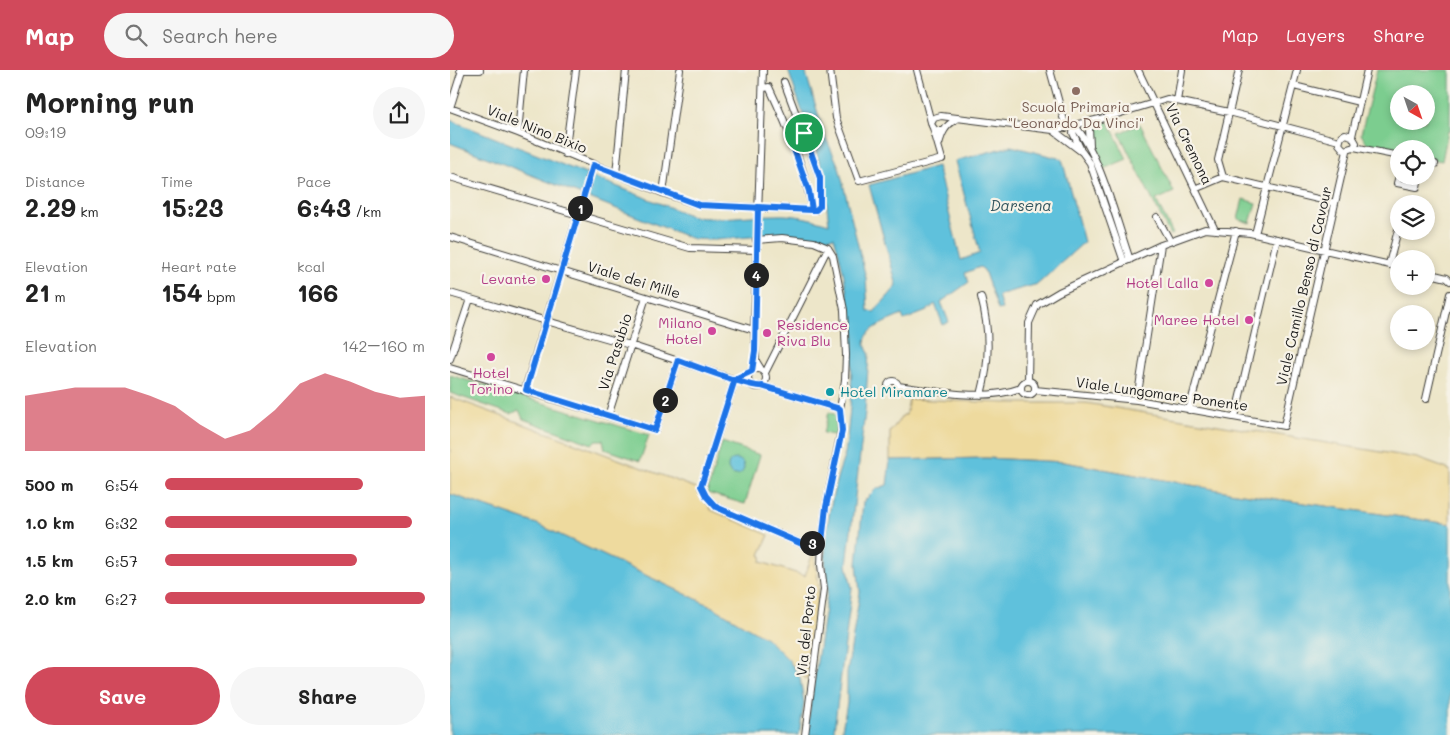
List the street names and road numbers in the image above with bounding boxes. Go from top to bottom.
street label: Viale Nino Bixio [484,100,590,157]
street label: Via Cremona [1162,100,1217,188]
street label: Viale Camillo Benso di Cavour [1271,184,1336,387]
street label: Viale dei Mille [585,256,683,303]
street label: Via Pasubio [593,311,636,393]
street label: Viale Lungomare Ponente [1075,372,1249,415]
street label: Via del Porto [791,585,820,677]

